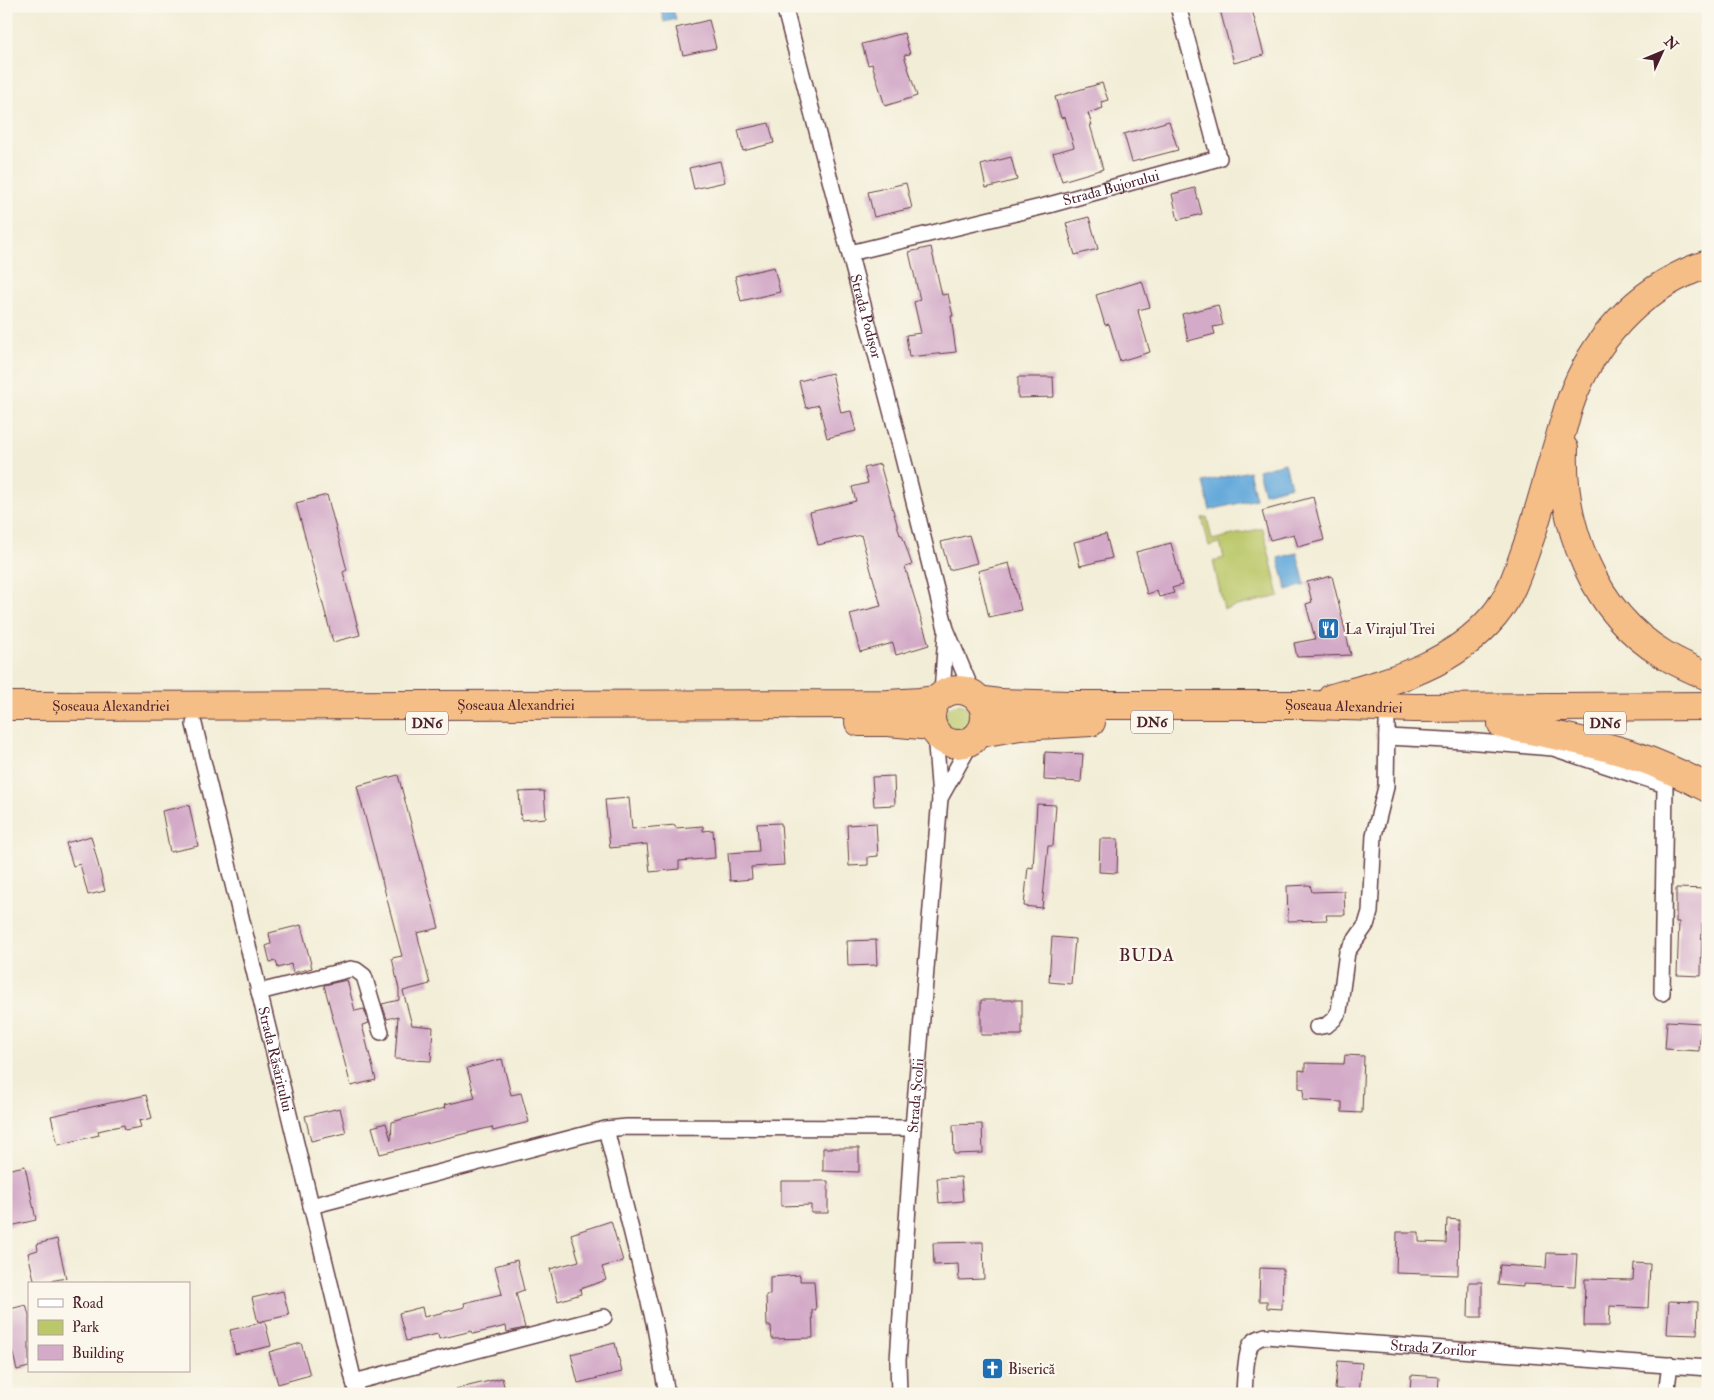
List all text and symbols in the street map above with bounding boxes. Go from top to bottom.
north arrow [1636,28,1686,78]
text: N [1660,32,1682,54]
street label: Strada Bujorului [1061,166,1161,210]
street label: Strada Podișor [846,272,886,361]
restaurant icon: La Virajul Trei [1317,617,1341,641]
place label: La Virajul Trei [1345,620,1435,639]
street label: Șoseaua Alexandriei [457,695,575,714]
street label: Șoseaua Alexandriei [52,696,170,715]
street label: Șoseaua Alexandriei [1285,696,1403,717]
road number: DN6 [1131,710,1173,734]
road number: DN6 [406,711,448,734]
road number: DN6 [1584,711,1626,734]
district label: BUDA [1119,944,1175,967]
street label: Strada Răsăritului [254,1005,298,1114]
street label: Strada Școlii [903,1057,928,1134]
legend [28,1282,190,1372]
text: Road [72,1294,104,1313]
text: Park [72,1318,99,1337]
street label: Strada Zorilor [1390,1336,1478,1361]
text: Building [72,1344,124,1363]
church icon: Biserică [980,1357,1004,1381]
place label: Biserică [1008,1360,1056,1379]

